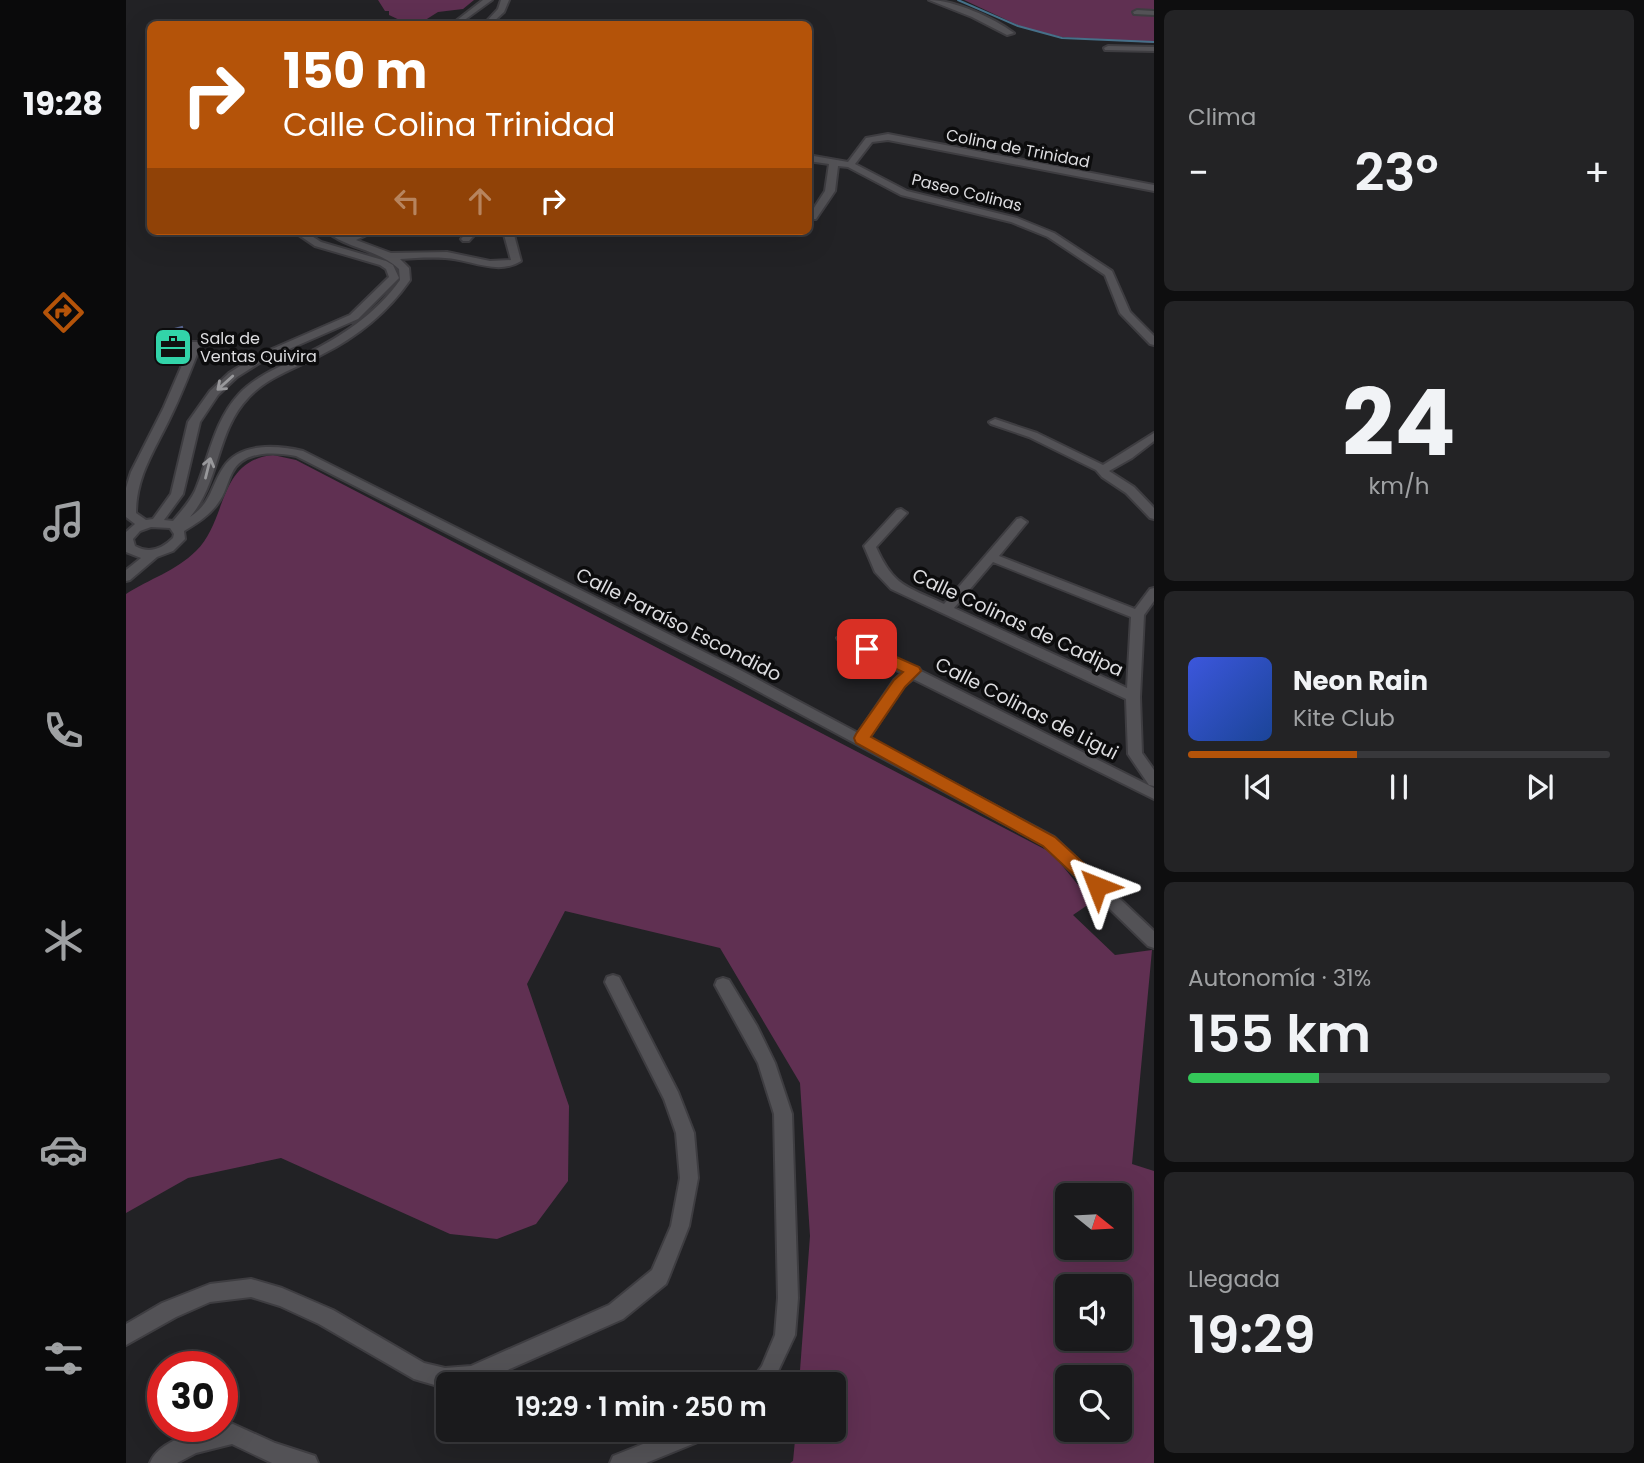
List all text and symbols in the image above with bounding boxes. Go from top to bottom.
text: 150 m [283,37,428,105]
icon: right [168,49,259,140]
text: 19:28 [23,81,103,126]
text: Clima [1188,101,1256,133]
text: Calle Colina Trinidad [283,102,615,147]
street label: Colina de Trinidad [944,123,1092,174]
text: 23° [1354,136,1439,209]
text: − [1188,146,1209,199]
text: + [1584,146,1610,199]
street label: Paseo Colinas [909,168,1024,217]
icon: left [388,182,426,220]
icon: ahead [461,182,499,220]
icon: right [534,182,572,220]
icon: directions [39,288,88,337]
office icon: Sala de Ventas Quivira [152,326,194,368]
place label: Sala de Ventas Quivira [200,327,317,368]
text: 24 [1342,359,1456,487]
one-way arrow [216,375,234,391]
one-way arrow [202,457,215,480]
text: km/h [1368,470,1430,502]
icon: music [39,497,88,546]
street label: Calle Paraíso Escondido [571,561,786,688]
street label: Calle Colinas de Cadipa [908,562,1128,683]
pin [837,619,897,679]
icon: arrive [848,630,886,668]
street label: Calle Colinas de Ligui [931,651,1123,766]
text: Neon Rain [1293,663,1428,699]
text: Kite Club [1293,702,1395,734]
icon: phone [39,706,88,755]
icon: previous [1239,768,1277,806]
icon: pause [1380,768,1418,806]
icon: next [1521,768,1559,806]
position arrow [1060,849,1134,923]
icon: climate [39,916,88,965]
text: Autonomía · 31% [1188,962,1371,994]
text: 155 km [1188,997,1371,1070]
icon: car [39,1125,88,1174]
north arrow [1055,1183,1132,1260]
map controls [1055,1183,1132,1442]
text: Llegada [1188,1263,1280,1295]
button: sound [1055,1274,1132,1351]
text: 19:29 [1188,1298,1315,1371]
icon: filters [39,1334,88,1383]
speed limit sign: 30 [147,1351,238,1442]
button: search [1055,1365,1132,1442]
text: 19:29 · 1 min · 250 m [515,1389,767,1425]

